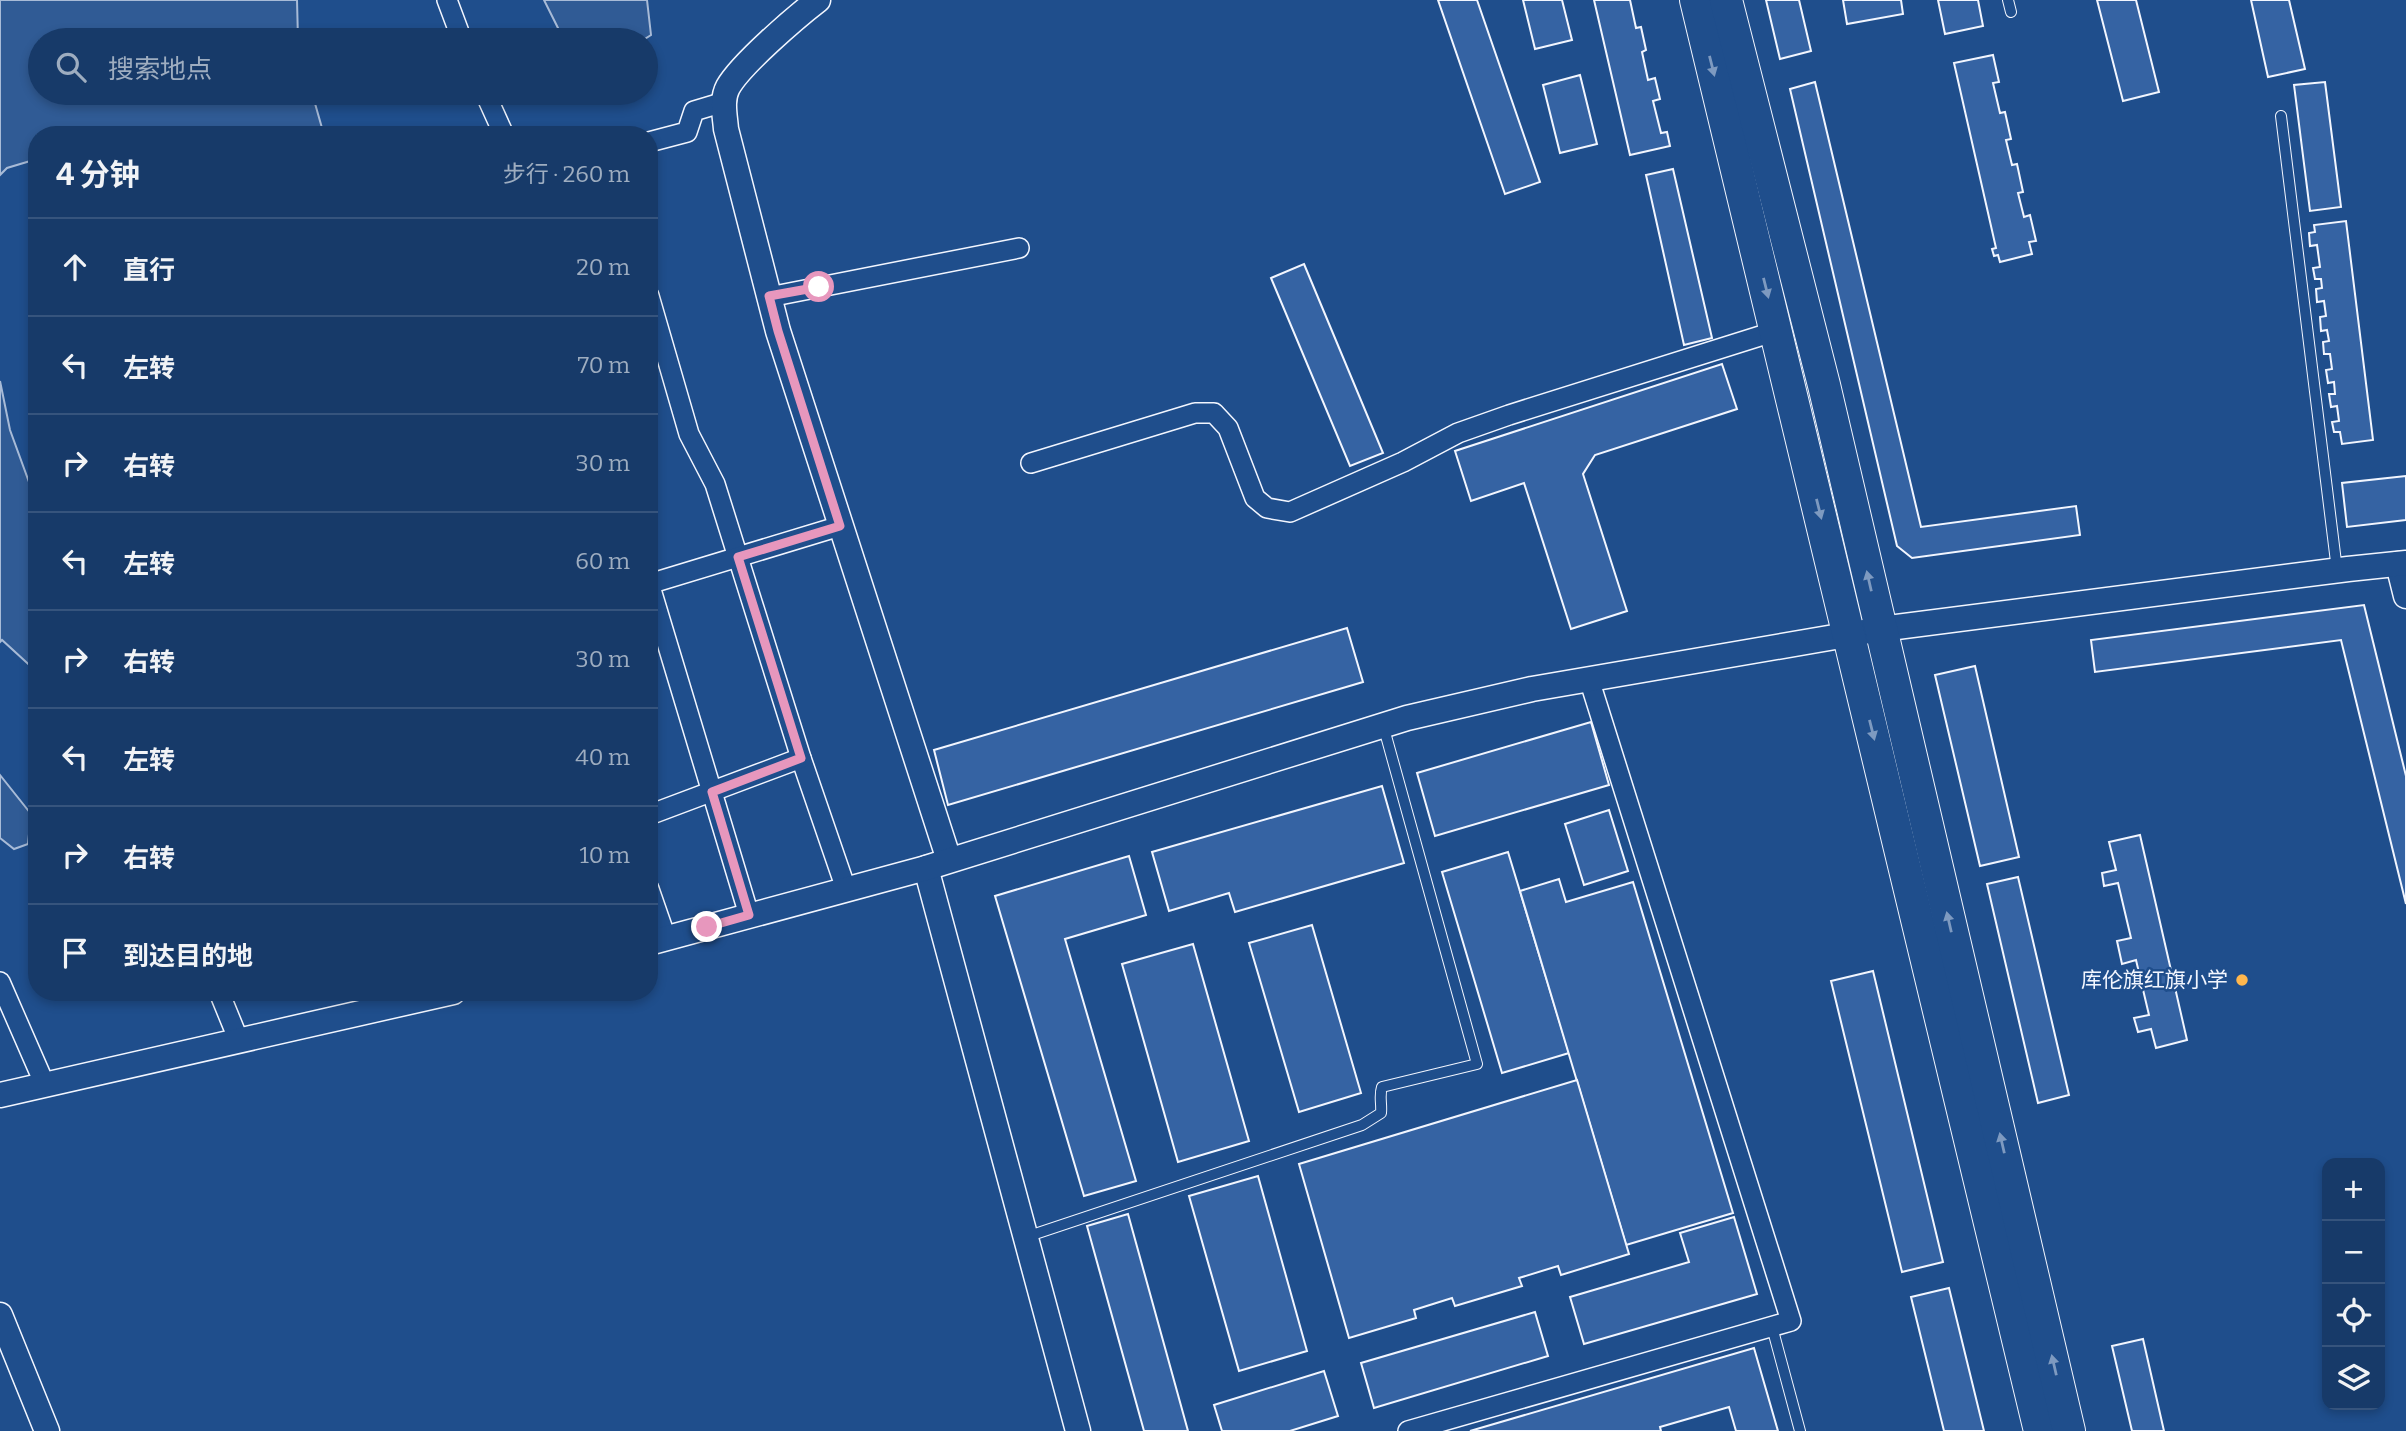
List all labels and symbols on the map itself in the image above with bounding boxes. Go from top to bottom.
one-way arrow [1707,55,1718,77]
route start [803,271,834,302]
one-way arrow [1760,277,1771,299]
one-way arrow [1814,498,1825,520]
one-way arrow [1864,570,1875,592]
one-way arrow [1867,719,1878,741]
route end [691,911,722,942]
one-way arrow [1944,911,1955,933]
place label: 库伦旗红旗小学 [2081,967,2228,993]
marker: 库伦旗红旗小学 [2234,972,2250,988]
one-way arrow [1996,1132,2007,1154]
one-way arrow [2048,1353,2059,1375]

